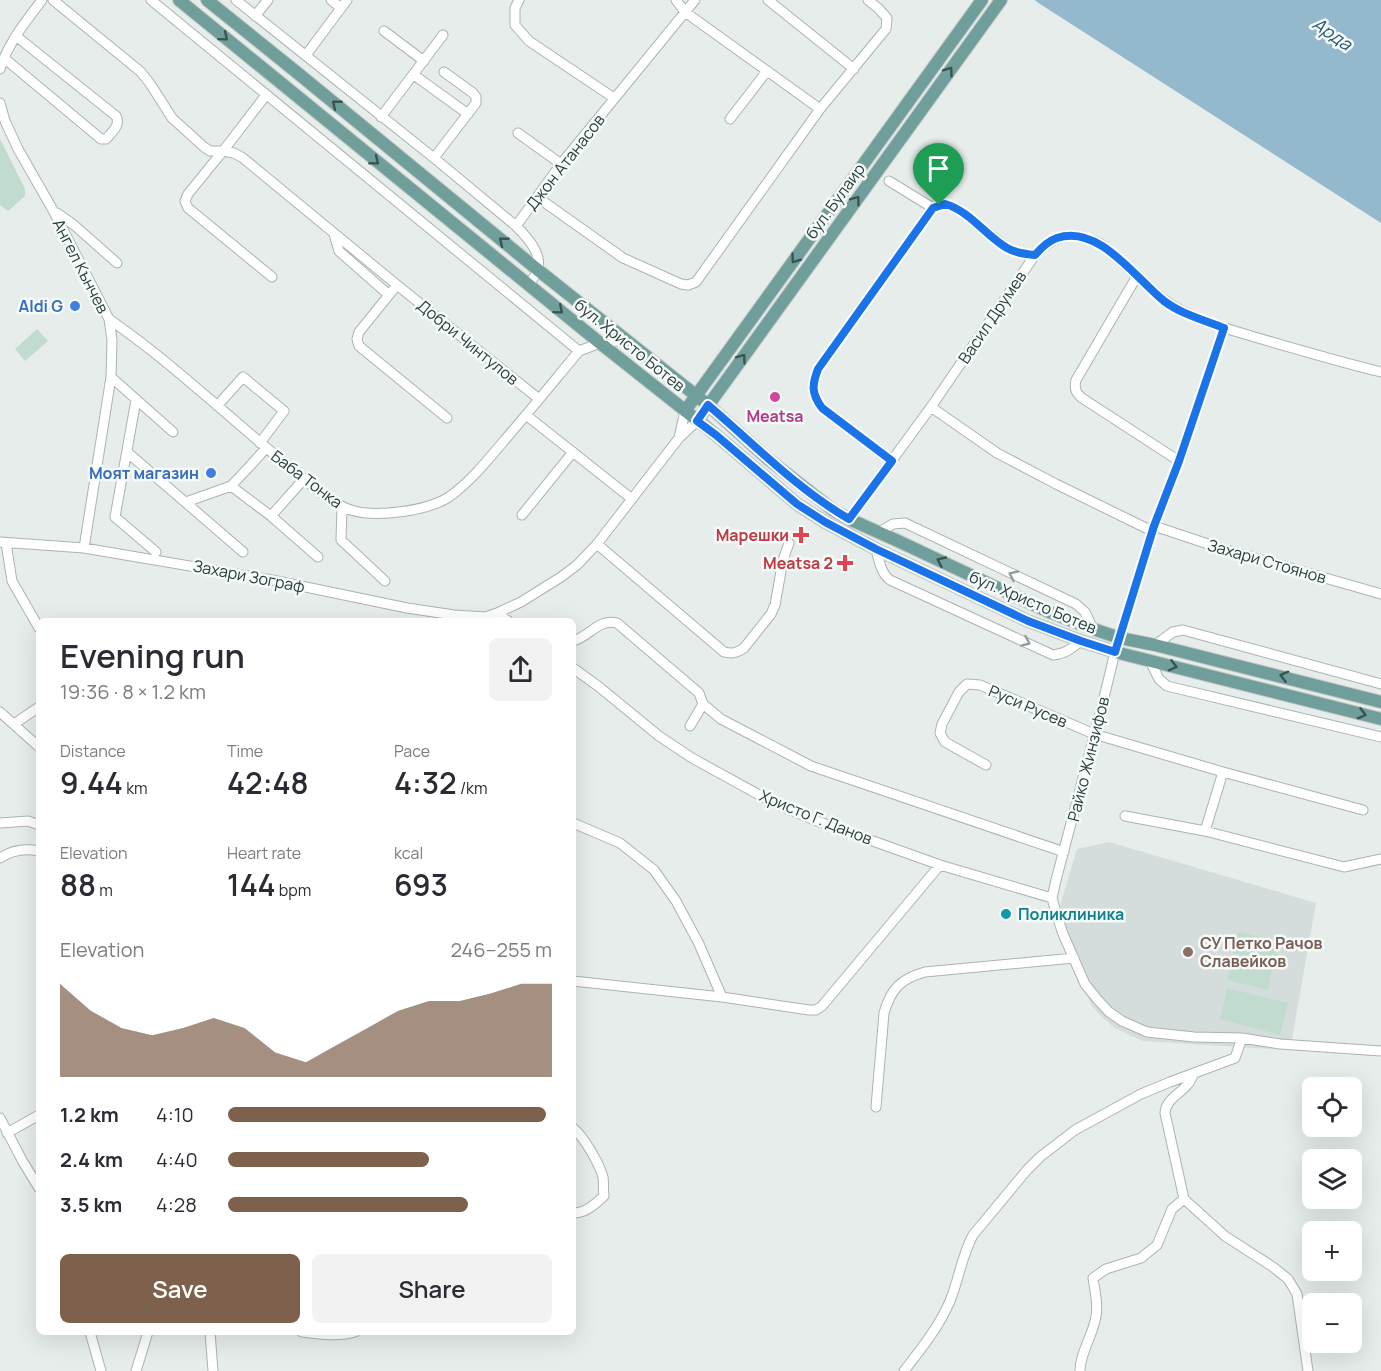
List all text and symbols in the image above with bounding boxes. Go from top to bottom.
water label: Арда [1308,11,1358,56]
one-way arrow [217,30,228,41]
one-way arrow [942,67,953,78]
one-way arrow [332,101,343,112]
street label: Джон Атанасов [520,109,610,215]
pin [913,143,964,205]
icon: arrive [922,152,955,185]
one-way arrow [368,153,379,164]
street label: бул. Булаир [800,159,870,243]
one-way arrow [849,195,860,206]
street label: Ангел Кънчев [48,215,114,317]
one-way arrow [499,238,510,249]
one-way arrow [791,253,802,264]
street label: Васил Друмев [953,266,1031,368]
street label: Добри Чинтулов [413,294,524,390]
street label: бул. Христо Ботев [570,294,690,397]
place label: Aldi G [19,295,63,317]
marker: Aldi G [68,299,82,313]
one-way arrow [552,302,563,313]
one-way arrow [735,353,746,364]
marker: Meatsa [768,390,782,404]
place label: Meatsa [746,405,804,427]
street label: Баба Тонка [267,445,347,513]
place label: Моят магазин [89,462,199,484]
marker: Моят магазин [204,466,218,480]
place label: Марешки [716,524,789,546]
marker: Марешки [794,528,808,542]
street label: Захари Стоянов [1205,534,1329,589]
place label: Meatsa 2 [763,552,833,574]
street label: Захари Зограф [191,554,307,598]
marker: Meatsa 2 [838,556,852,570]
one-way arrow [937,557,948,569]
street label: бул. Христо Ботев [966,565,1100,639]
one-way arrow [1008,570,1019,582]
text: Evening run [60,633,245,678]
one-way arrow [1019,635,1030,647]
button: share [489,638,552,701]
one-way arrow [1168,659,1178,672]
one-way arrow [1279,671,1289,684]
text: 19:36 · 8 × 1.2 km [60,678,206,705]
street label: Руси Русев [985,680,1071,733]
street label: Райко Жинзифов [1062,694,1114,824]
one-way arrow [1357,707,1367,720]
text: Distance [60,740,126,762]
text: Time [227,740,263,762]
text: Pace [394,740,430,762]
text: 9.44 [60,762,123,803]
text: 42:48 [227,762,309,803]
text: 4:32 [394,762,457,803]
text: km [123,777,148,799]
text: /km [457,777,488,799]
street label: Христо Г. Данов [756,784,876,850]
text: Elevation [60,842,128,864]
text: Heart rate [227,842,301,864]
text: kcal [394,842,423,864]
text: 88 [60,864,96,905]
text: 144 [227,864,276,905]
text: 693 [394,864,448,905]
text: m [96,879,113,901]
text: bpm [276,879,311,901]
place label: Поликлиника [1018,903,1124,925]
marker: Поликлиника [999,907,1013,921]
place label: СУ Петко Рачов Славейков [1200,932,1323,972]
text: Elevation [60,936,144,963]
text: 246–255 m [451,936,552,963]
marker: СУ Петко Рачов Славейков [1181,945,1195,959]
map controls [1302,1077,1362,1353]
button: locate [1302,1077,1362,1137]
text: 1.2 km [60,1101,119,1128]
text: 4:10 [156,1101,194,1128]
text: 2.4 km [60,1146,123,1173]
text: 4:40 [156,1146,198,1173]
button: layers [1302,1149,1362,1209]
text: 3.5 km [60,1191,122,1218]
text: 4:28 [156,1191,197,1218]
button: + [1302,1221,1362,1281]
button: Save [60,1254,300,1323]
button: Share [312,1254,552,1323]
button: − [1302,1293,1362,1353]

